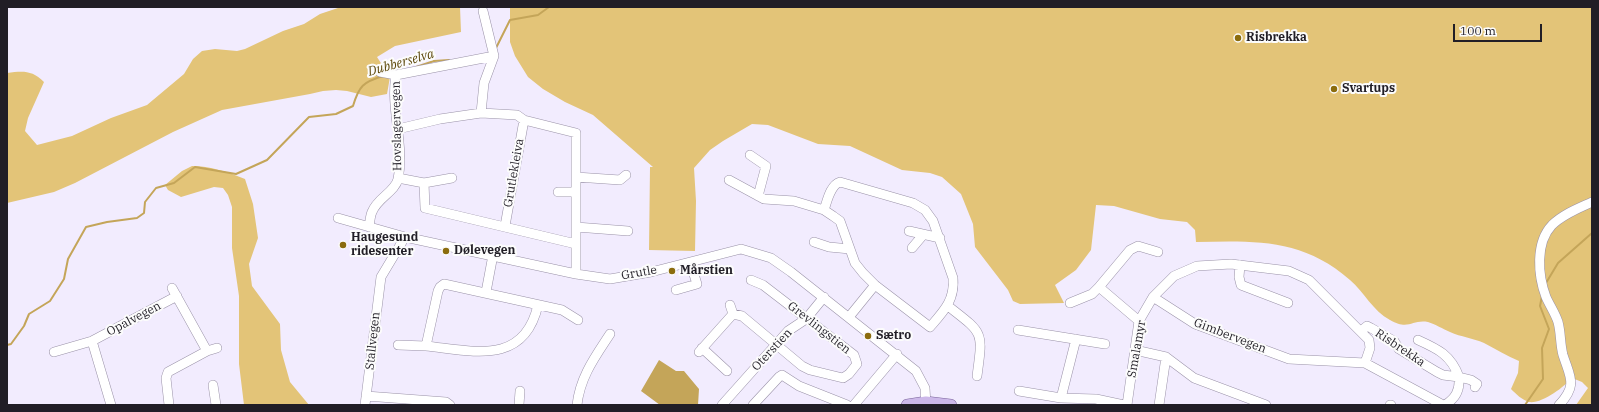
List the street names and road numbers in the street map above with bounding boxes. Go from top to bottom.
street label: Hovslagervegen [389,81,405,171]
street label: Grutlekleiva [501,138,527,208]
street label: Grutle [620,263,658,283]
street label: Opalvegen [104,299,164,339]
street label: Grevlingstien [785,299,853,357]
street label: Stallvegen [363,311,383,371]
street label: Gimbervegen [1192,316,1268,356]
street label: Smalamyr [1125,319,1149,379]
street label: Oterstien [749,326,795,374]
street label: Risbrekka [1372,326,1428,370]

